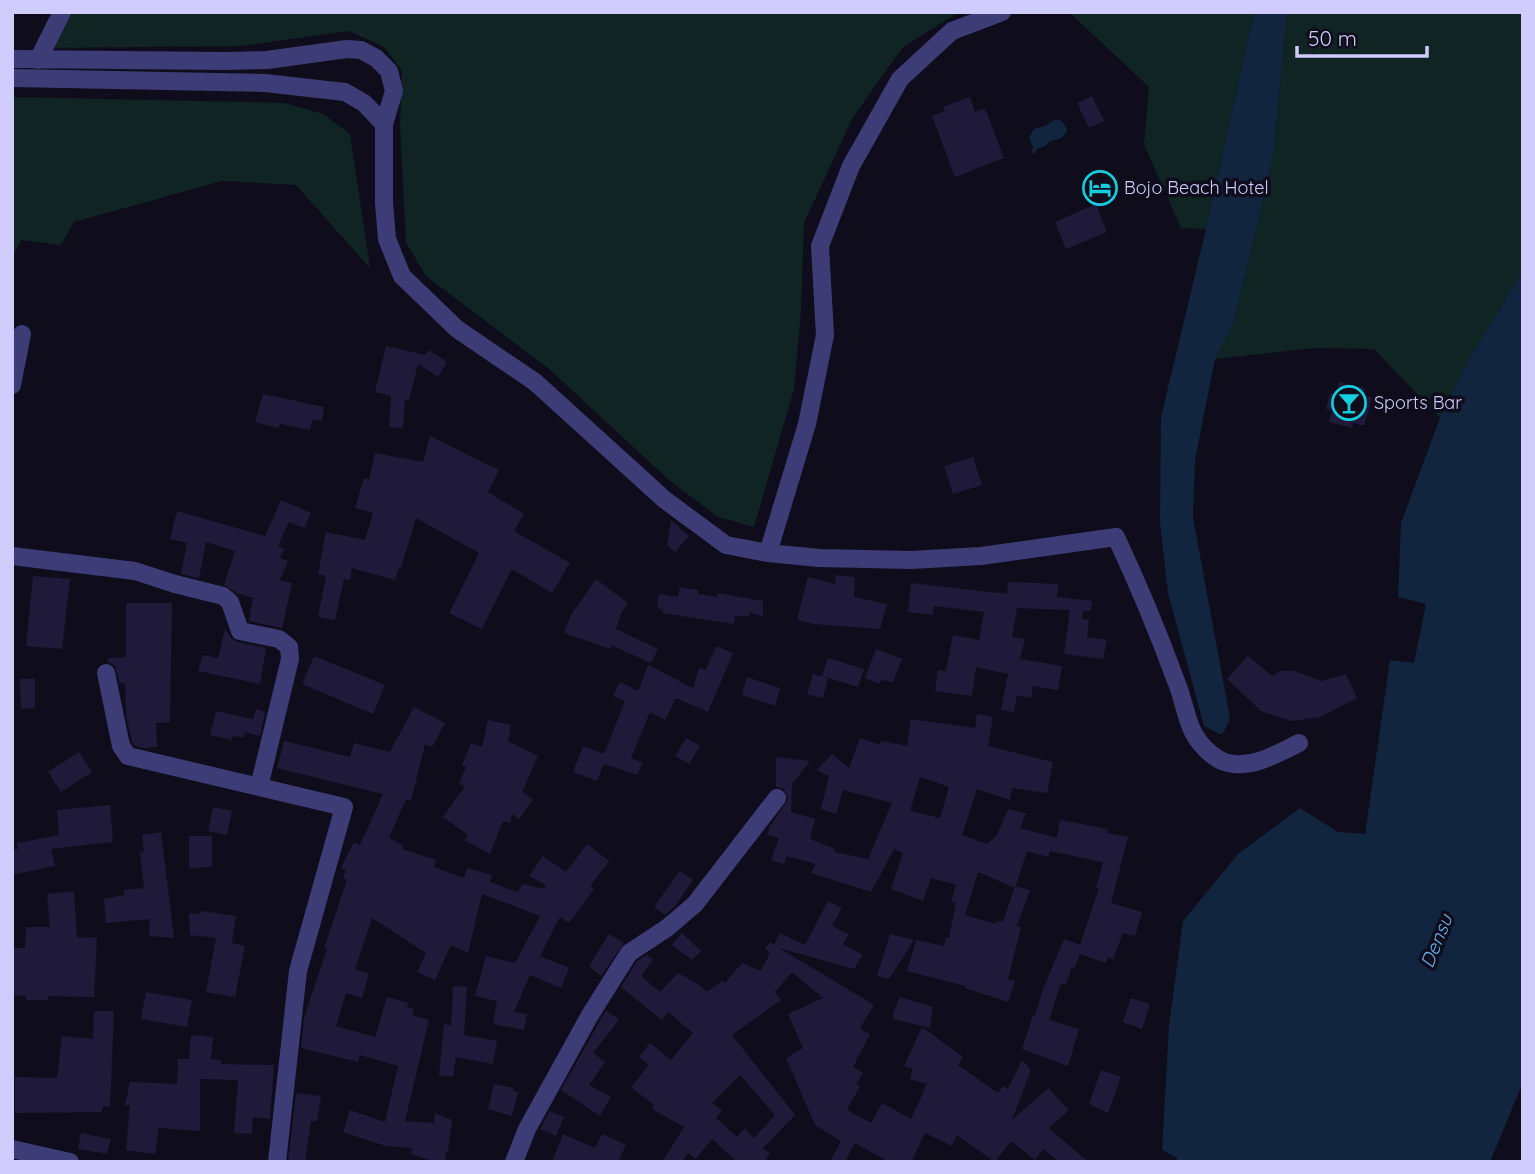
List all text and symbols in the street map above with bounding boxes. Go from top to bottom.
scale bar [1297,14,1426,58]
text: 50 m [1308,25,1357,51]
hotel icon: Bojo Beach Hotel [1081,169,1119,207]
place label: Bojo Beach Hotel [1124,176,1269,199]
bar icon: Sports Bar [1330,384,1368,422]
place label: Sports Bar [1374,391,1462,414]
water label: Densu [1415,910,1458,971]

